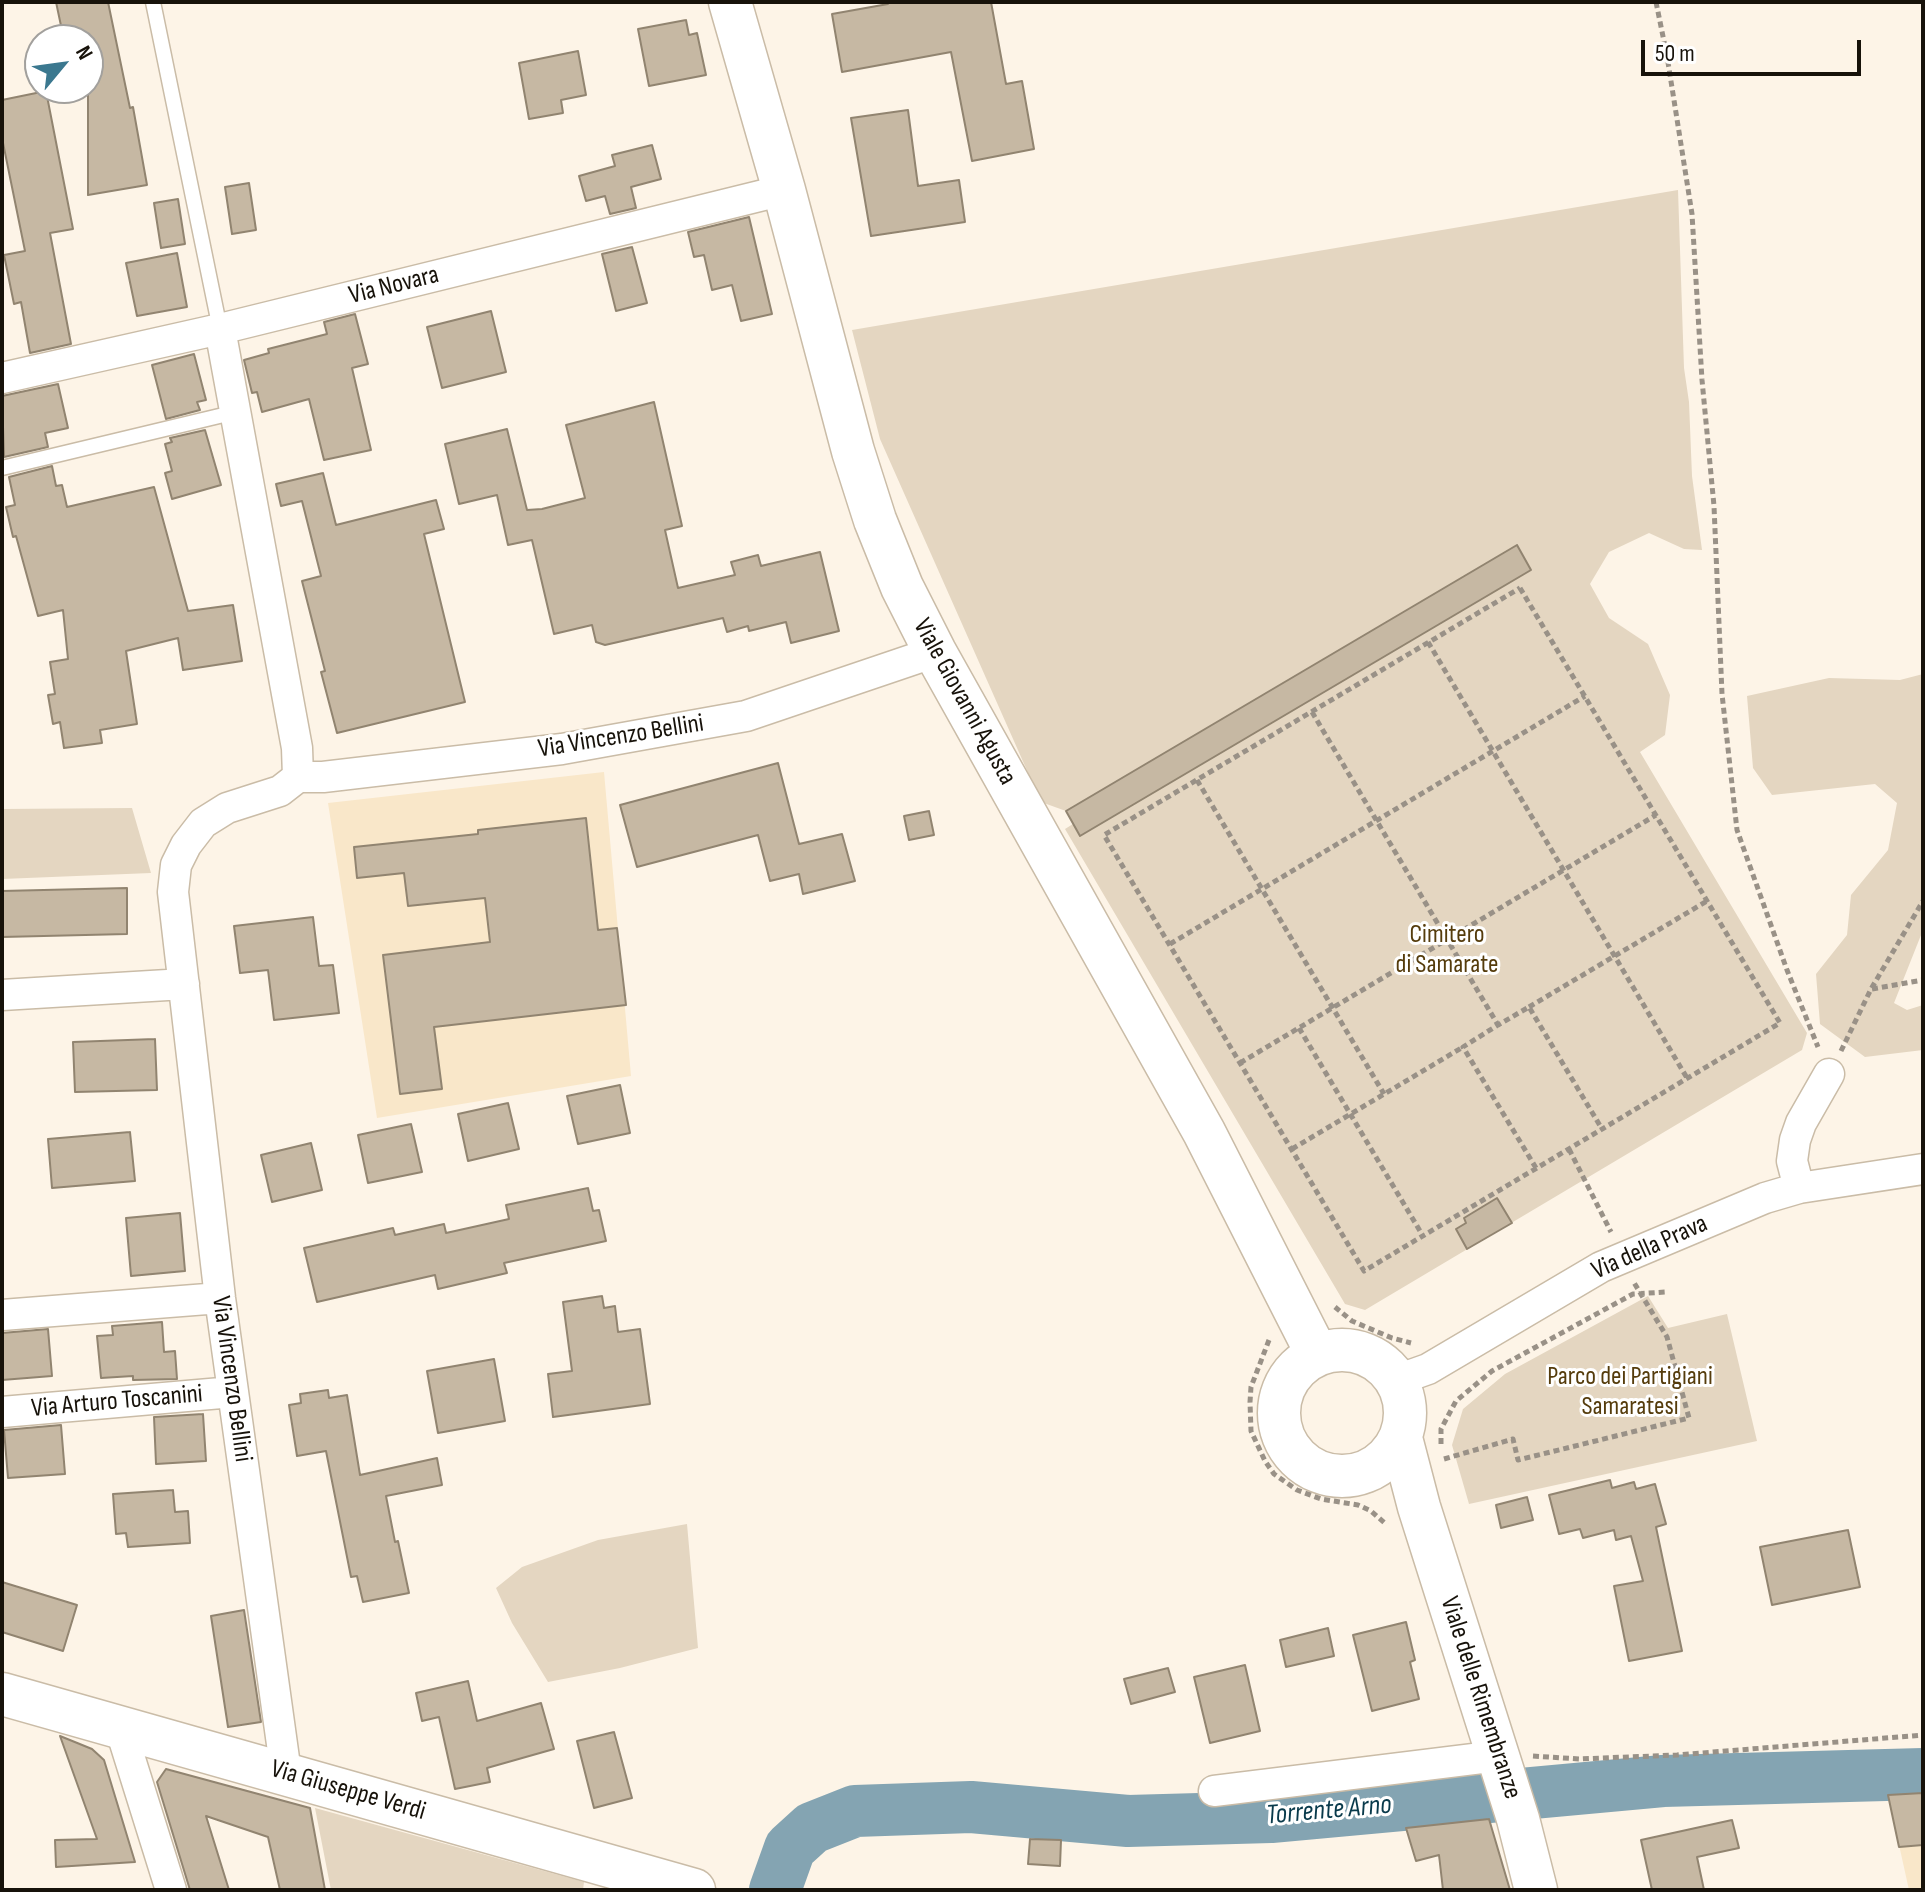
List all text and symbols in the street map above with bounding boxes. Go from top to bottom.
north arrow [24,24,104,104]
scale bar [1645,24,1865,74]
text: 50 m [1655,39,1695,68]
text: N [69,41,98,65]
street label: Via Novara [346,260,442,312]
street label: Viale Giovanni Agusta [905,613,1023,791]
street label: Via Vincenzo Bellini [536,709,706,765]
park label: Cimitero di Samarate [1396,919,1498,980]
street label: Via della Prava [1587,1209,1713,1287]
street label: Via Vincenzo Bellini [204,1294,258,1464]
park label: Parco dei Partigiani Samaratesi [1547,1361,1713,1422]
street label: Via Arturo Toscanini [30,1379,204,1425]
street label: Viale delle Rimembranze [1433,1593,1527,1803]
street label: Via Giuseppe Verdi [267,1754,429,1828]
water label: Torrente Arno [1265,1789,1393,1833]

